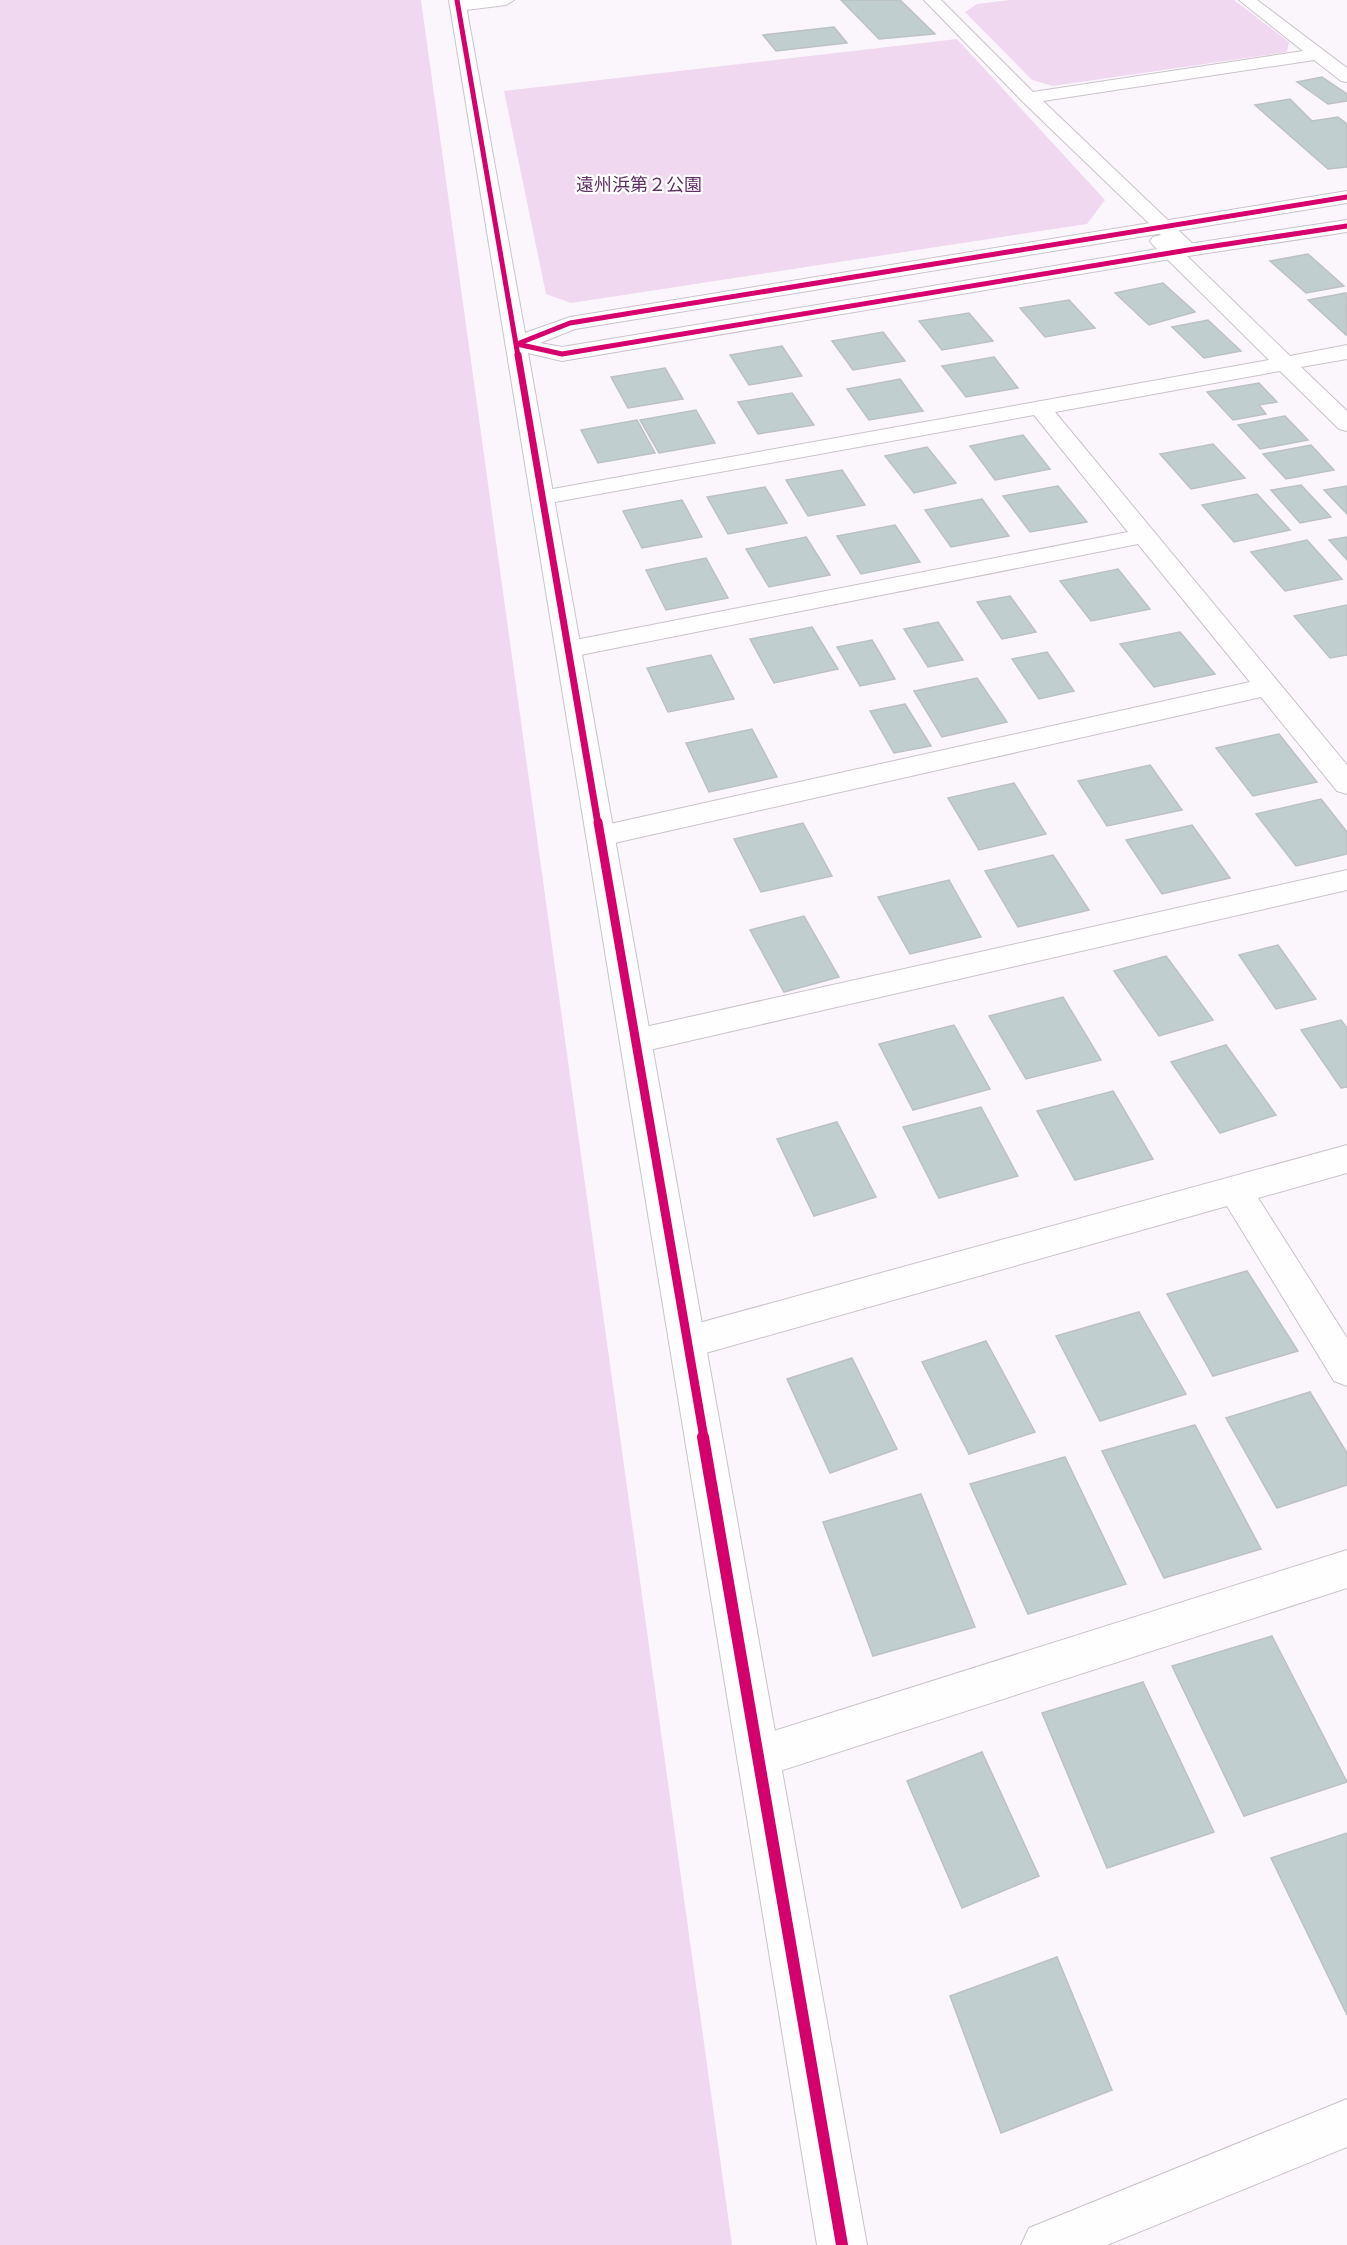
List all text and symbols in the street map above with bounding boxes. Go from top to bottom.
park label: 遠州浜第２公園 [576,174,702,195]

